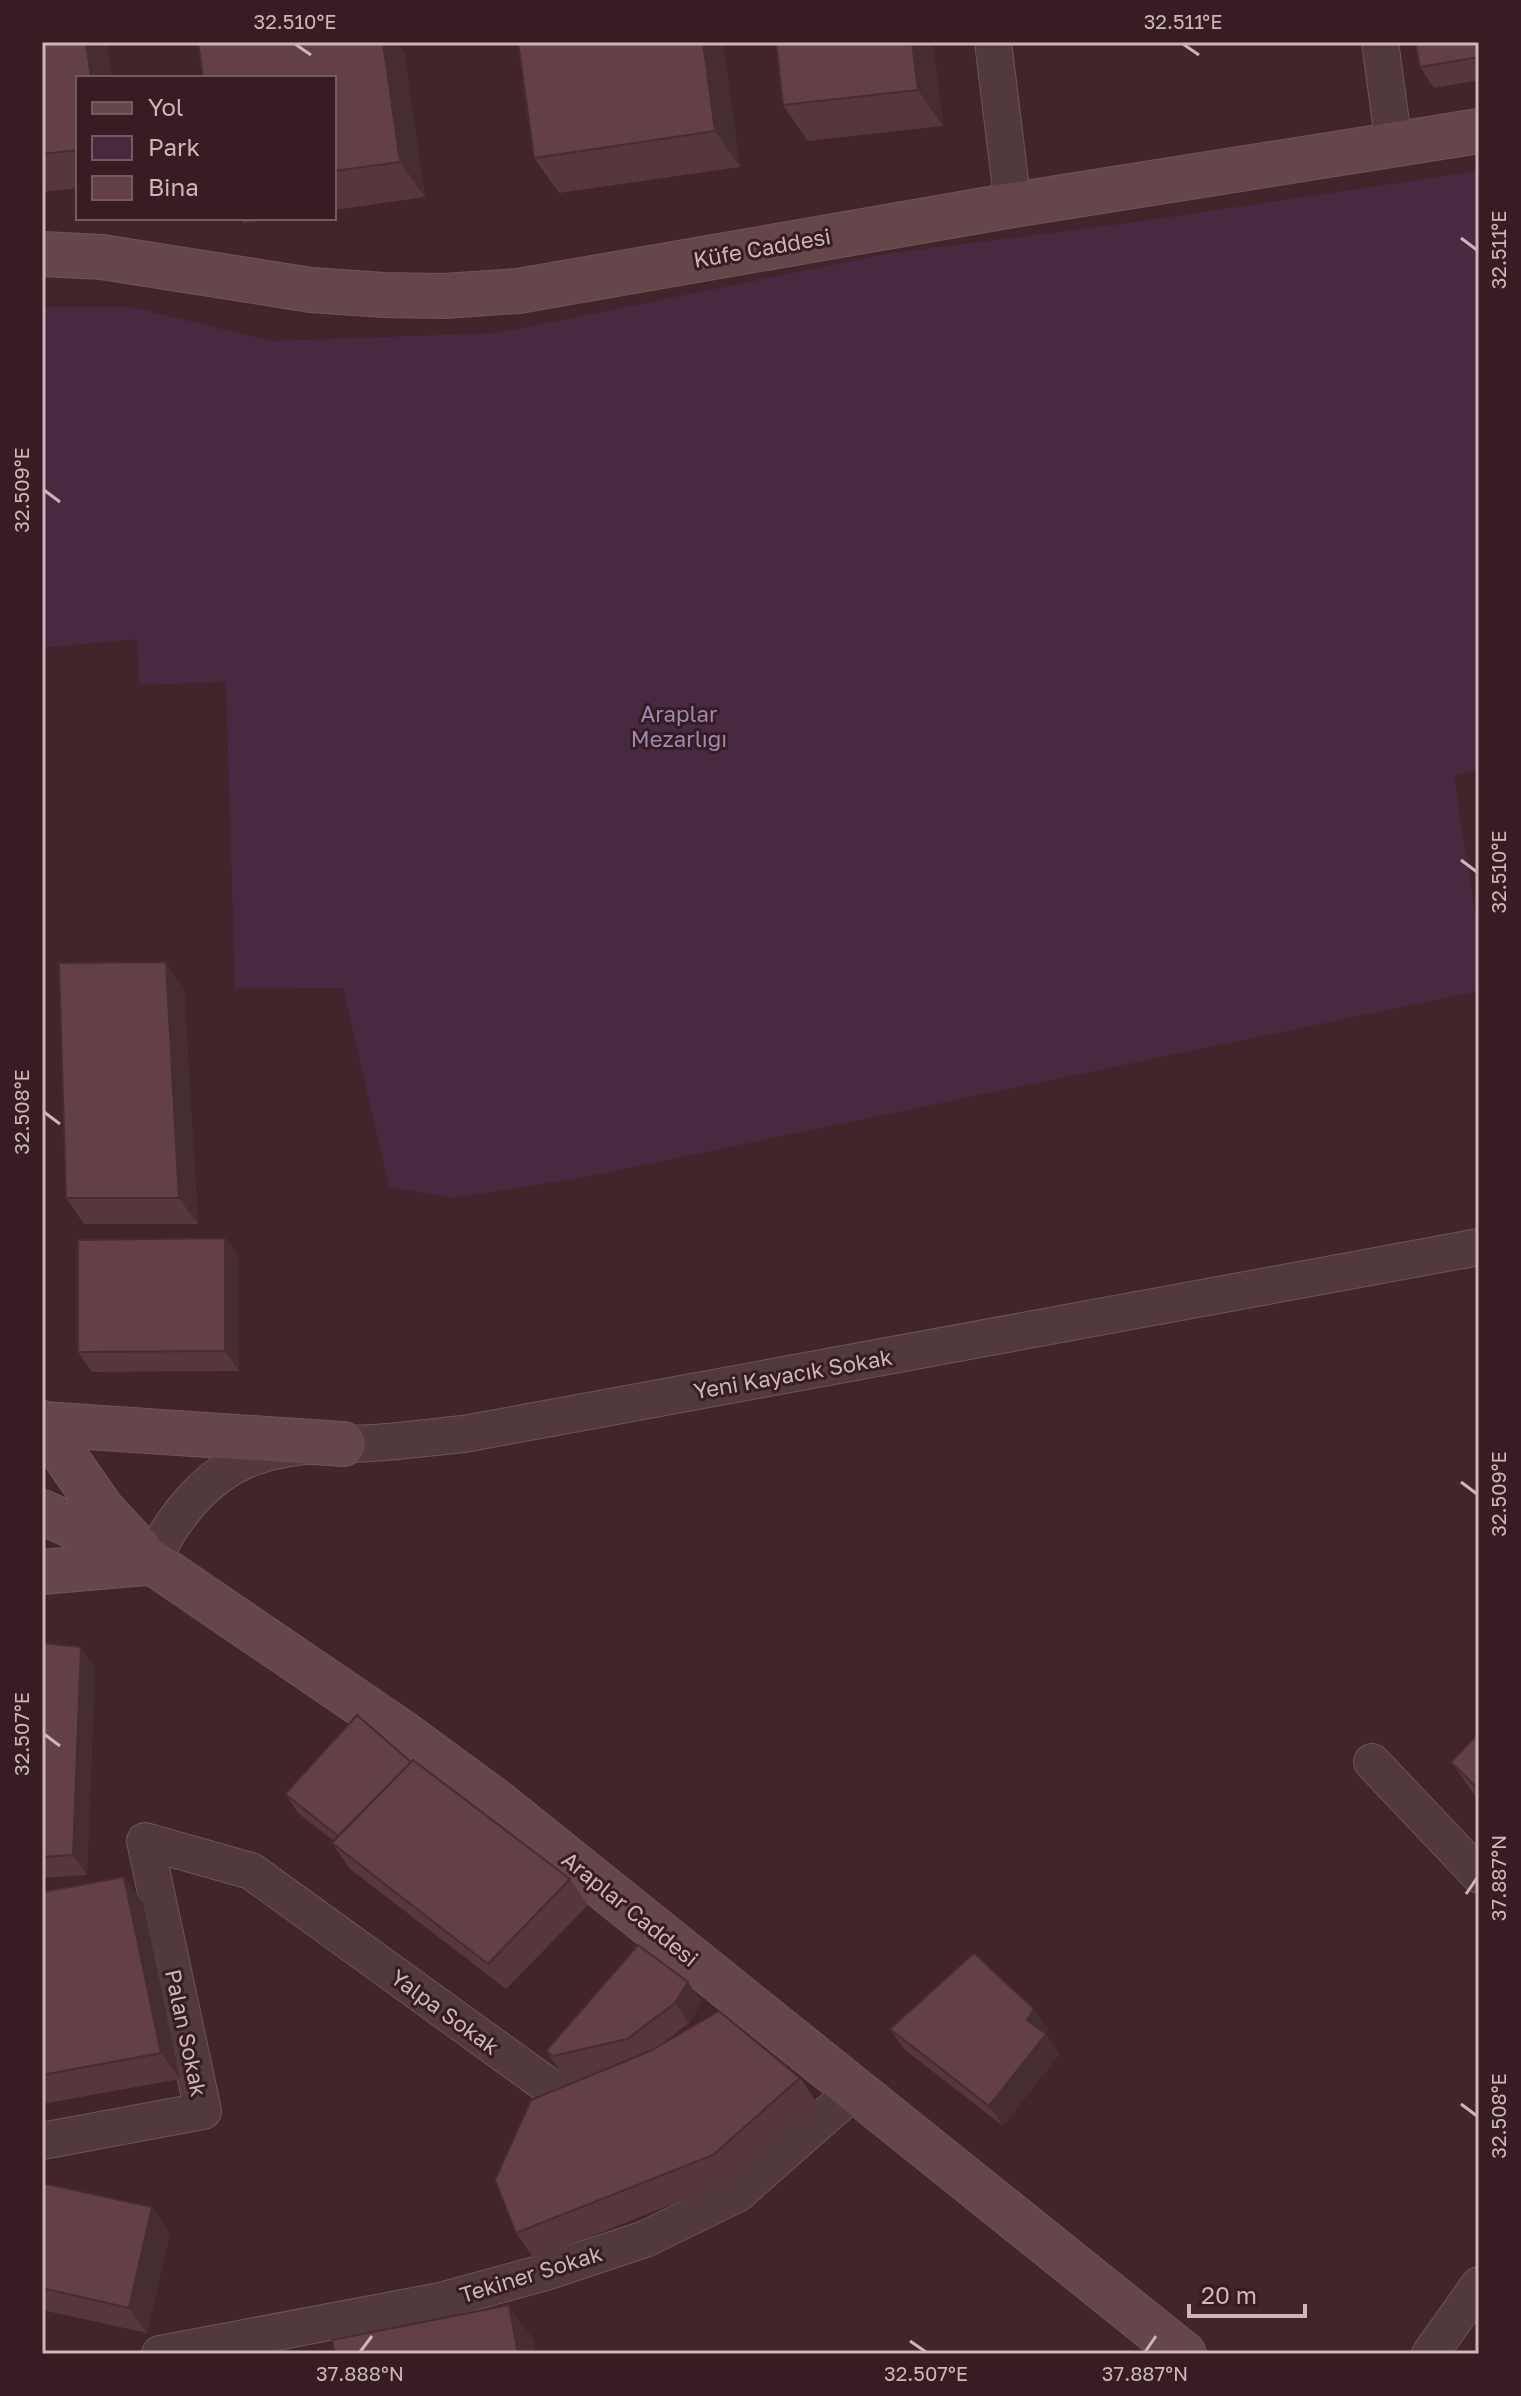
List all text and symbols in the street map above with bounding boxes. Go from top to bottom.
text: 32.510°E [254,9,337,33]
text: 32.511°E [1144,9,1222,33]
legend [76,76,336,220]
text: Yol [148,92,184,121]
text: Park [148,132,200,161]
text: Bina [148,172,199,201]
text: 32.511°E [1486,211,1510,289]
street label: Küfe Caddesi [691,222,833,273]
text: 32.509°E [9,447,33,533]
park label: Araplar Mezarlığı [631,700,727,752]
text: 32.510°E [1486,831,1510,914]
text: 32.508°E [9,1069,33,1155]
street label: Yeni Kayacık Sokak [691,1343,894,1404]
text: 32.509°E [1486,1451,1510,1537]
text: 32.507°E [9,1692,33,1776]
text: 37.887°N [1486,1835,1510,1921]
street label: Araplar Caddesi [557,1845,704,1972]
street label: Yalpa Sokak [386,1963,505,2060]
street label: Palan Sokak [160,1967,213,2099]
text: 32.508°E [1486,2073,1510,2159]
street label: Tekiner Sokak [456,2239,605,2308]
scale bar [1189,2268,1305,2318]
text: 20 m [1201,2280,1257,2309]
text: 37.888°N [316,2361,404,2385]
text: 32.507°E [884,2361,968,2385]
text: 37.887°N [1102,2361,1188,2385]

